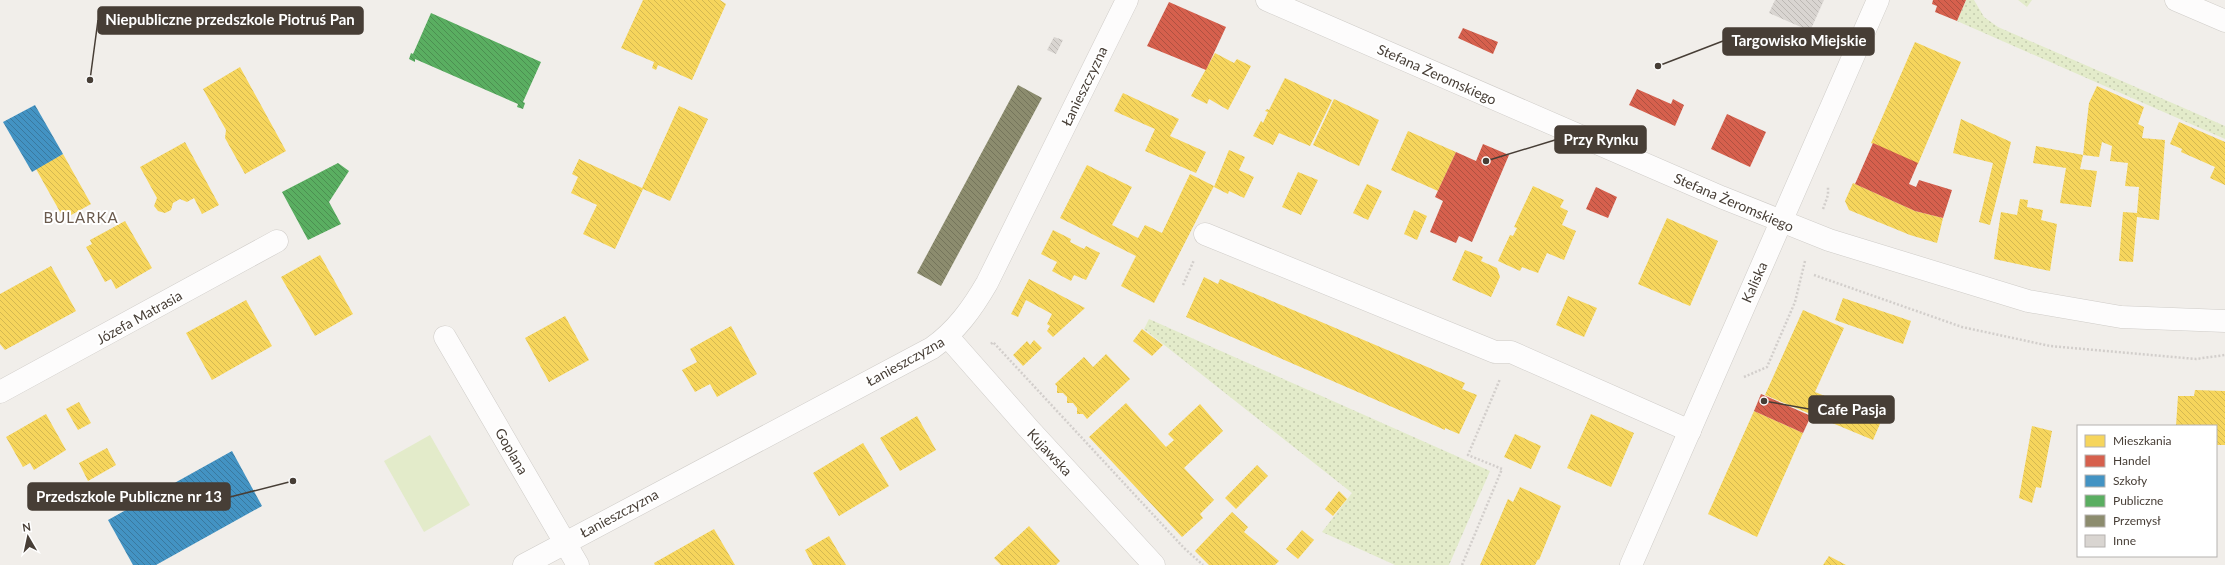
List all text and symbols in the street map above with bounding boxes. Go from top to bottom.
callout: Niepubliczne przedszkole Piotruś Pan [98,7,363,34]
text: Niepubliczne przedszkole Piotruś Pan [105,10,355,28]
callout: Targowisko Miejskie [1723,28,1874,55]
text: Targowisko Miejskie [1731,31,1867,49]
street label: Stefana Żeromskiego [1375,40,1499,108]
street label: Łanieszczyzna [1057,43,1111,129]
callout: Przy Rynku [1555,126,1646,153]
text: Przy Rynku [1563,130,1639,148]
street label: Stefana Żeromskiego [1672,169,1797,235]
district label: BULARKA [43,208,119,226]
street label: Kaliska [1737,259,1771,305]
street label: Józefa Matrasia [93,286,185,348]
street label: Łanieszczyzna [863,333,947,389]
callout: Cafe Pasja [1809,396,1894,423]
text: Cafe Pasja [1818,400,1886,418]
street label: Goplana [492,425,532,477]
street label: Kujawska [1024,425,1076,479]
legend [2077,425,2217,557]
text: Mieszkania [2113,433,2172,448]
text: Handel [2113,453,2151,468]
text: Szkoły [2113,473,2148,488]
callout: Przedszkole Publiczne nr 13 [28,483,230,510]
street label: Łanieszczyzna [577,485,661,541]
text: Przedszkole Publiczne nr 13 [36,487,222,505]
text: Publiczne [2113,493,2163,508]
text: Przemysł [2113,513,2161,528]
north arrow [8,517,48,557]
text: N [21,520,32,534]
text: Inne [2113,533,2136,548]

